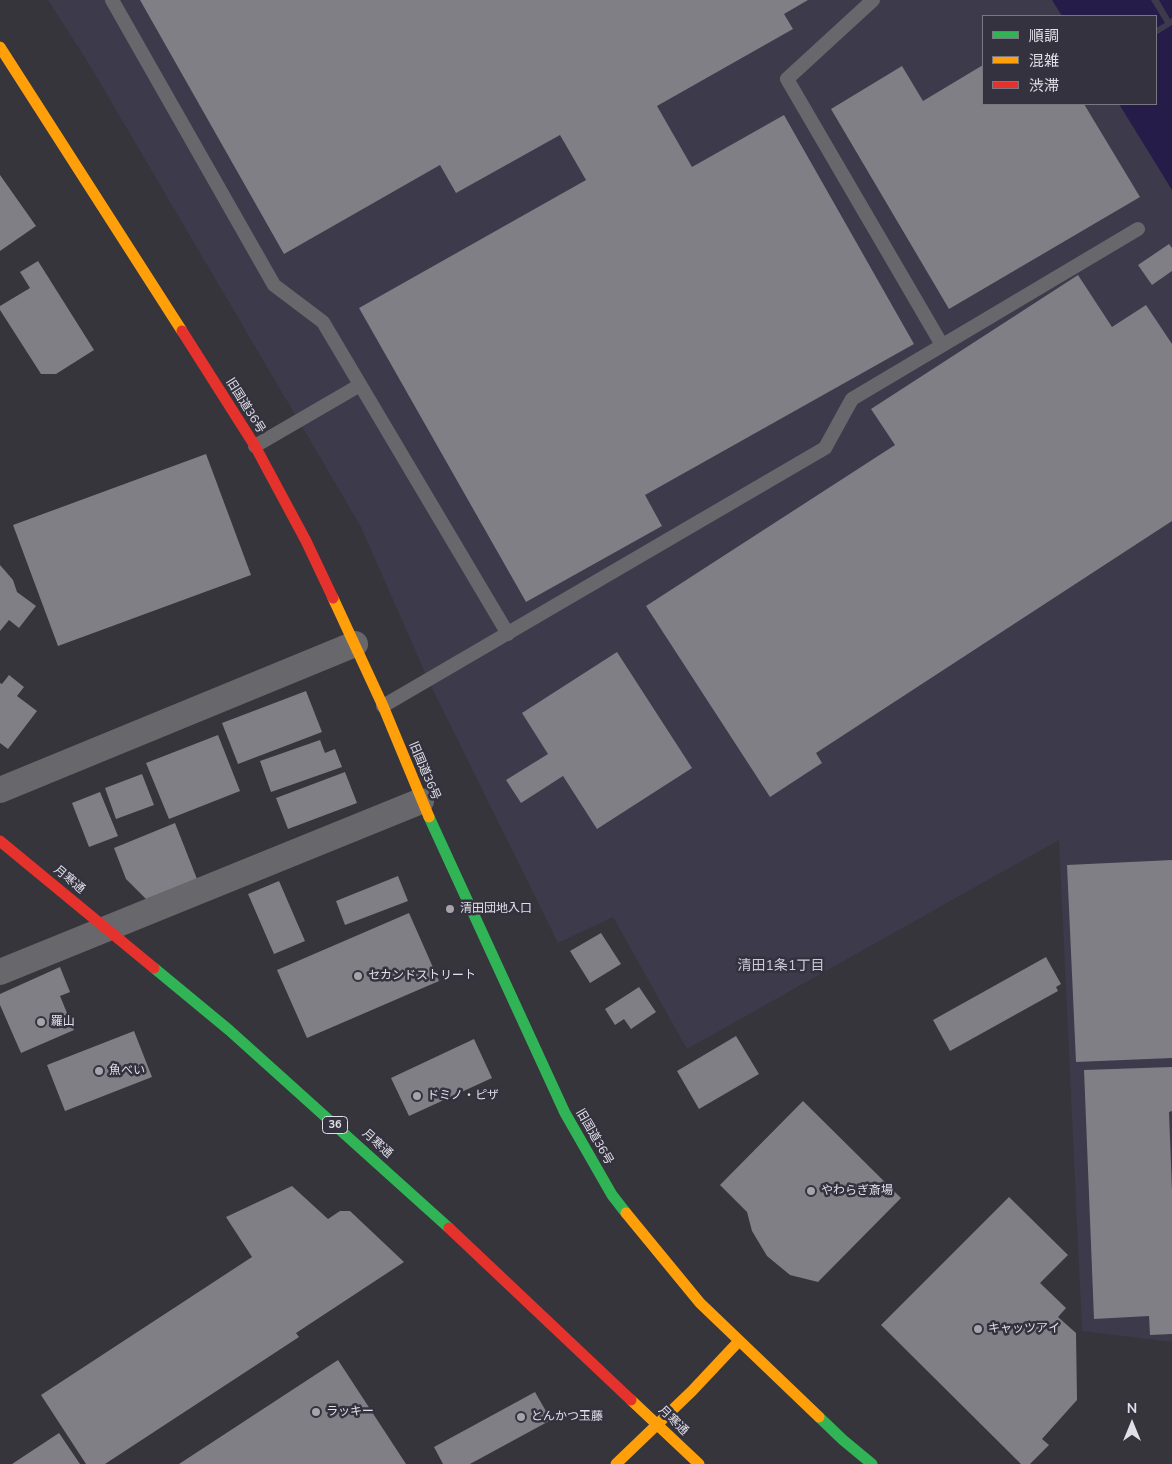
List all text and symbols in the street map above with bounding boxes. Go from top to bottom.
legend [982,15,1157,105]
text: 順調 [1029,26,1059,46]
text: 混雑 [1029,51,1059,71]
text: 渋滞 [1029,76,1059,96]
street label: 旧国道36号 [222,376,268,436]
street label: 旧国道36号 [405,739,443,803]
street label: 月寒通 [51,863,87,897]
place label: 清田団地入口 [460,902,532,916]
marker: 清田団地入口 [444,903,456,915]
district label: 清田1条1丁目 [738,959,824,975]
place label: セカンドストリート [368,969,476,983]
marker: セカンドストリート [352,970,364,982]
place label: 羅山 [51,1015,75,1029]
marker: 羅山 [35,1016,47,1028]
place label: 魚べい [109,1064,145,1078]
marker: 魚べい [93,1065,105,1077]
place label: ドミノ・ピザ [427,1089,499,1103]
marker: ドミノ・ピザ [411,1090,423,1102]
street label: 旧国道36号 [572,1106,616,1168]
road number: 36 [322,1116,348,1134]
street label: 月寒通 [359,1127,395,1161]
place label: やわらぎ斎場 [821,1184,893,1198]
marker: やわらぎ斎場 [805,1185,817,1197]
place label: キャッツアイ [988,1322,1060,1336]
marker: キャッツアイ [972,1323,984,1335]
north arrow [1107,1399,1157,1449]
text: N [1127,1399,1137,1418]
street label: 月寒通 [655,1403,691,1439]
place label: ラッキー [326,1405,374,1419]
marker: ラッキー [310,1406,322,1418]
place label: とんかつ玉藤 [531,1410,603,1424]
marker: とんかつ玉藤 [515,1411,527,1423]

